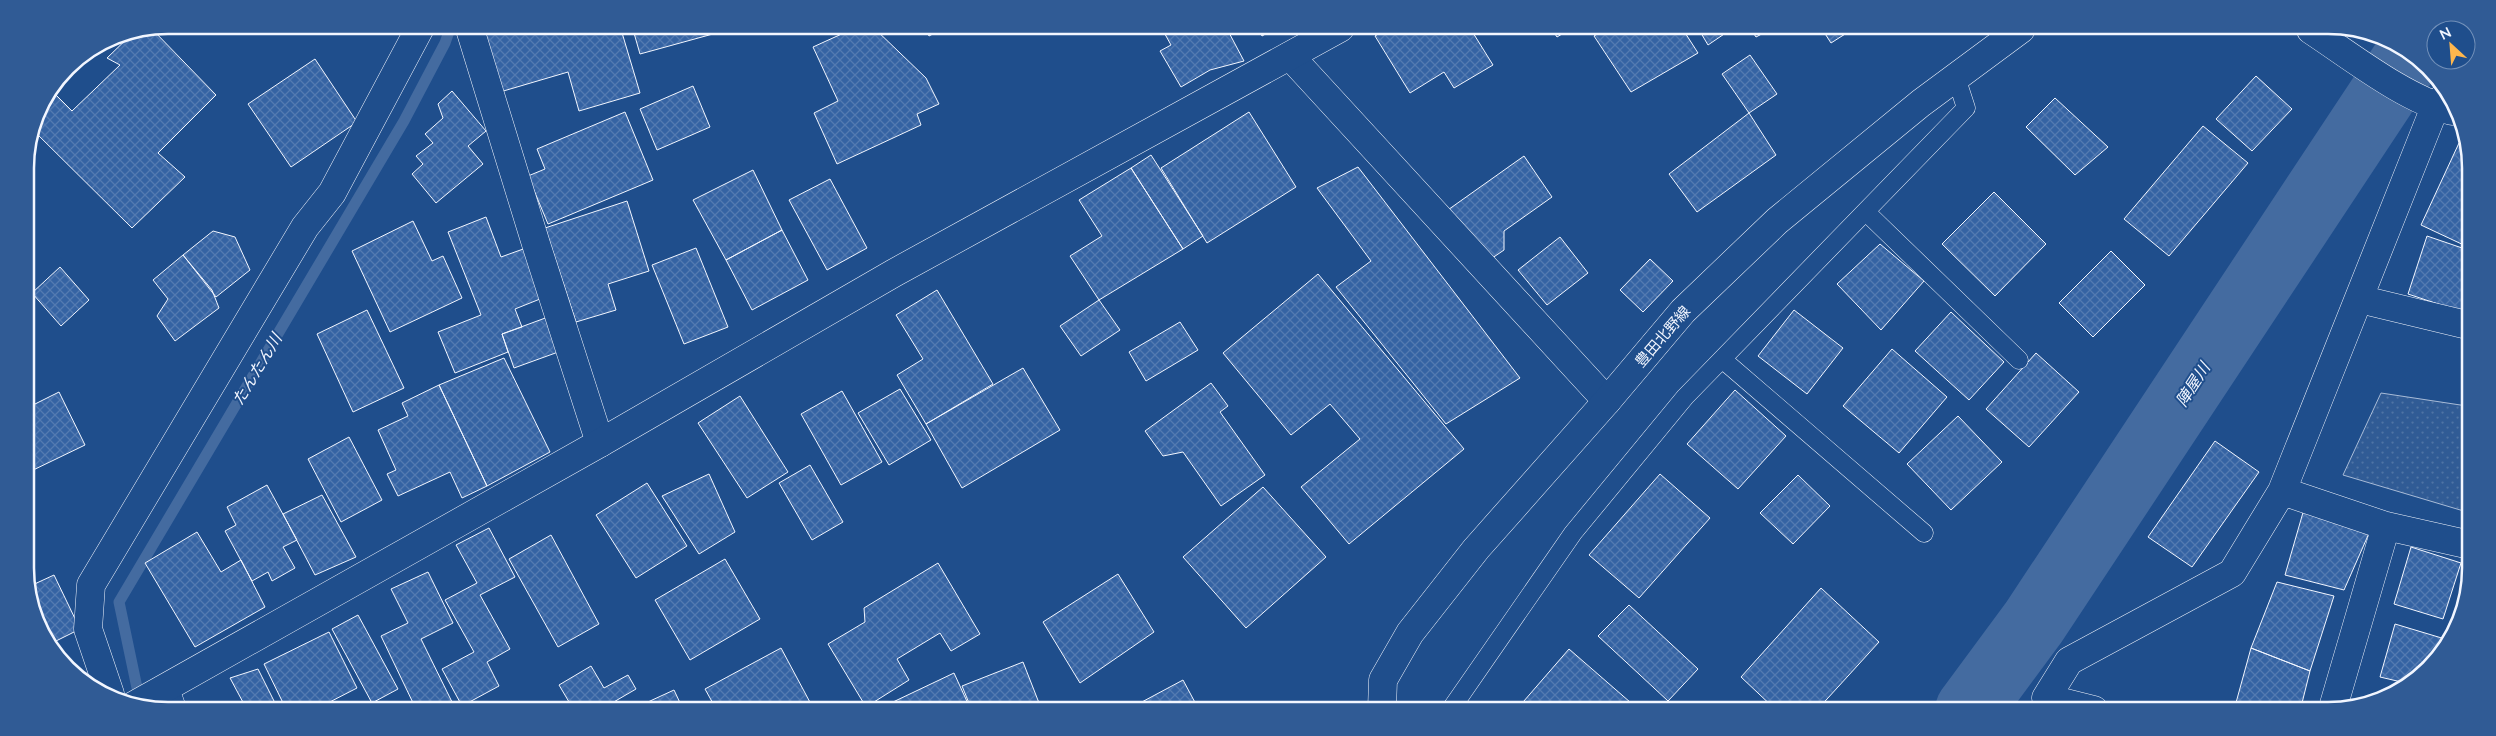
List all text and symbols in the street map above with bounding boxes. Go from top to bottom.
north arrow [2426,20,2476,70]
text: N [2437,23,2454,43]
street label: 豊田北野線 [1631,302,1693,370]
water label: たんたん川 [227,328,286,408]
water label: 陣屋川 [2171,357,2214,409]

